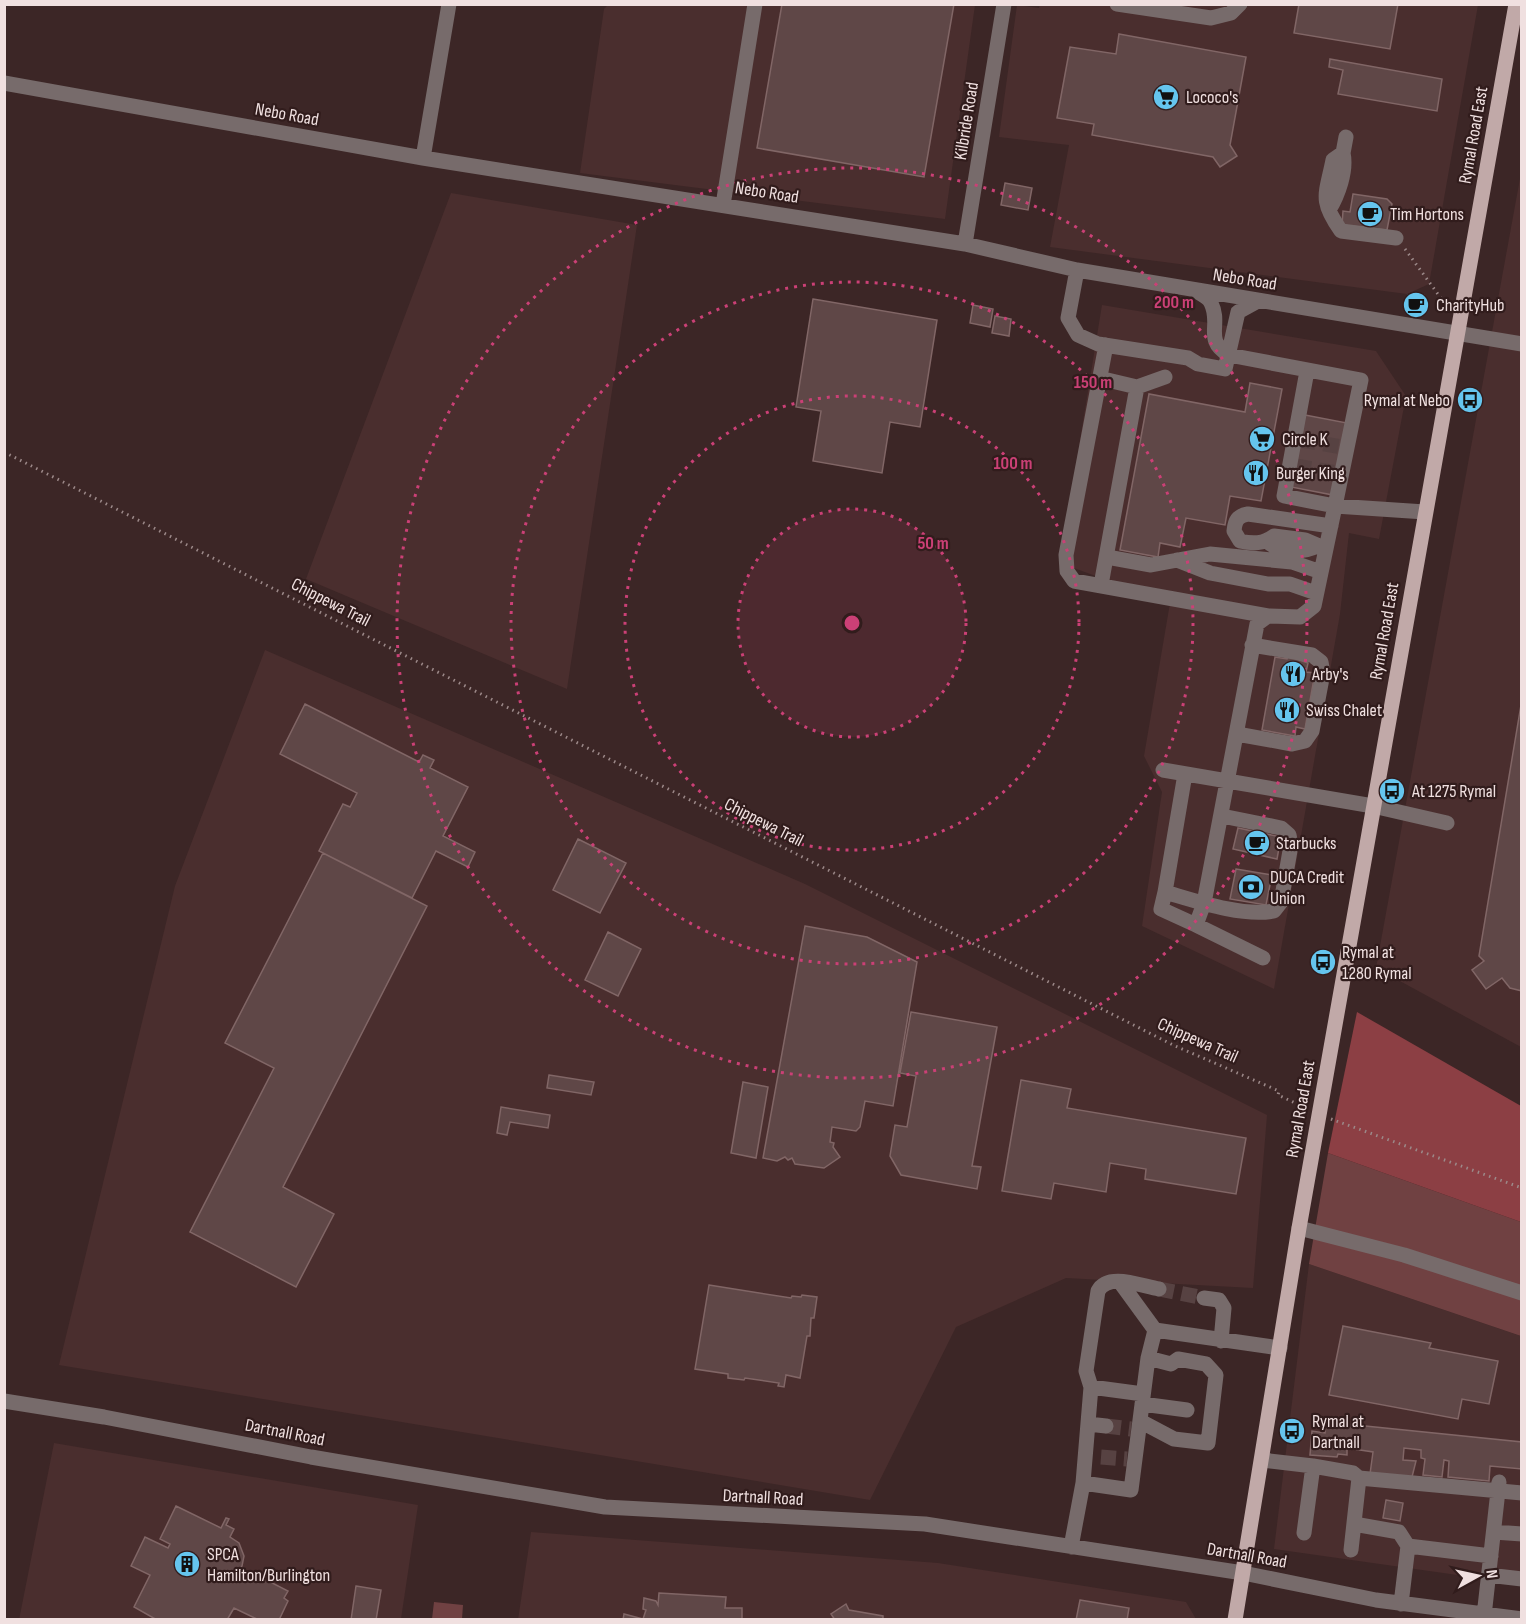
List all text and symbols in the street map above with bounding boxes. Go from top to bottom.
street label: Kilbride Road [950,81,983,161]
supermarket icon: Lococo's [1151,82,1181,112]
street label: Rymal Road East [1455,84,1492,185]
place label: Lococo's [1186,87,1238,108]
street label: Nebo Road [253,99,320,130]
street label: Nebo Road [734,177,800,208]
cafe icon: Tim Hortons [1355,199,1385,229]
place label: Tim Hortons [1390,204,1464,225]
street label: Nebo Road [1212,264,1278,295]
cafe icon: CharityHub [1401,290,1431,320]
text: 200 m [1154,292,1194,313]
place label: CharityHub [1436,295,1505,316]
text: 150 m [1074,372,1112,393]
bus stop icon: Rymal at Nebo [1455,385,1485,415]
place label: Rymal at Nebo [1364,390,1450,411]
supermarket icon: Circle K [1247,424,1277,454]
place label: Circle K [1282,429,1329,450]
text: 100 m [994,453,1033,474]
restaurant icon: Burger King [1241,458,1271,488]
place label: Burger King [1276,463,1345,484]
text: 50 m [917,533,949,554]
street label: Chippewa Trail [288,574,374,631]
street label: Rymal Road East [1366,580,1403,681]
centre of rings [842,613,862,633]
restaurant icon: Arby's [1278,659,1308,689]
place label: Arby's [1311,664,1349,685]
restaurant icon: Swiss Chalet [1272,695,1302,725]
place label: Swiss Chalet [1306,700,1383,721]
bus stop icon: At 1275 Rymal [1377,776,1407,806]
place label: At 1275 Rymal [1411,781,1496,802]
street label: Chippewa Trail [721,794,807,851]
cafe icon: Starbucks [1242,828,1272,858]
place label: Starbucks [1276,833,1336,854]
place label: DUCA Credit Union [1270,867,1345,909]
bank icon: DUCA Credit Union [1236,872,1266,902]
place label: Rymal at 1280 Rymal [1342,942,1412,984]
bus stop icon: Rymal at 1280 Rymal [1308,947,1338,977]
street label: Chippewa Trail [1154,1013,1241,1068]
street label: Rymal Road East [1282,1058,1319,1159]
place label: Rymal at Dartnall [1312,1411,1365,1453]
street label: Dartnall Road [243,1414,327,1450]
bus stop icon: Rymal at Dartnall [1277,1416,1307,1446]
street label: Dartnall Road [722,1485,804,1510]
street label: Dartnall Road [1205,1538,1288,1573]
place label: SPCA Hamilton/Burlington [207,1544,330,1586]
north arrow [1448,1546,1508,1606]
building icon: SPCA Hamilton/Burlington [172,1549,202,1579]
text: N [1481,1569,1501,1580]

